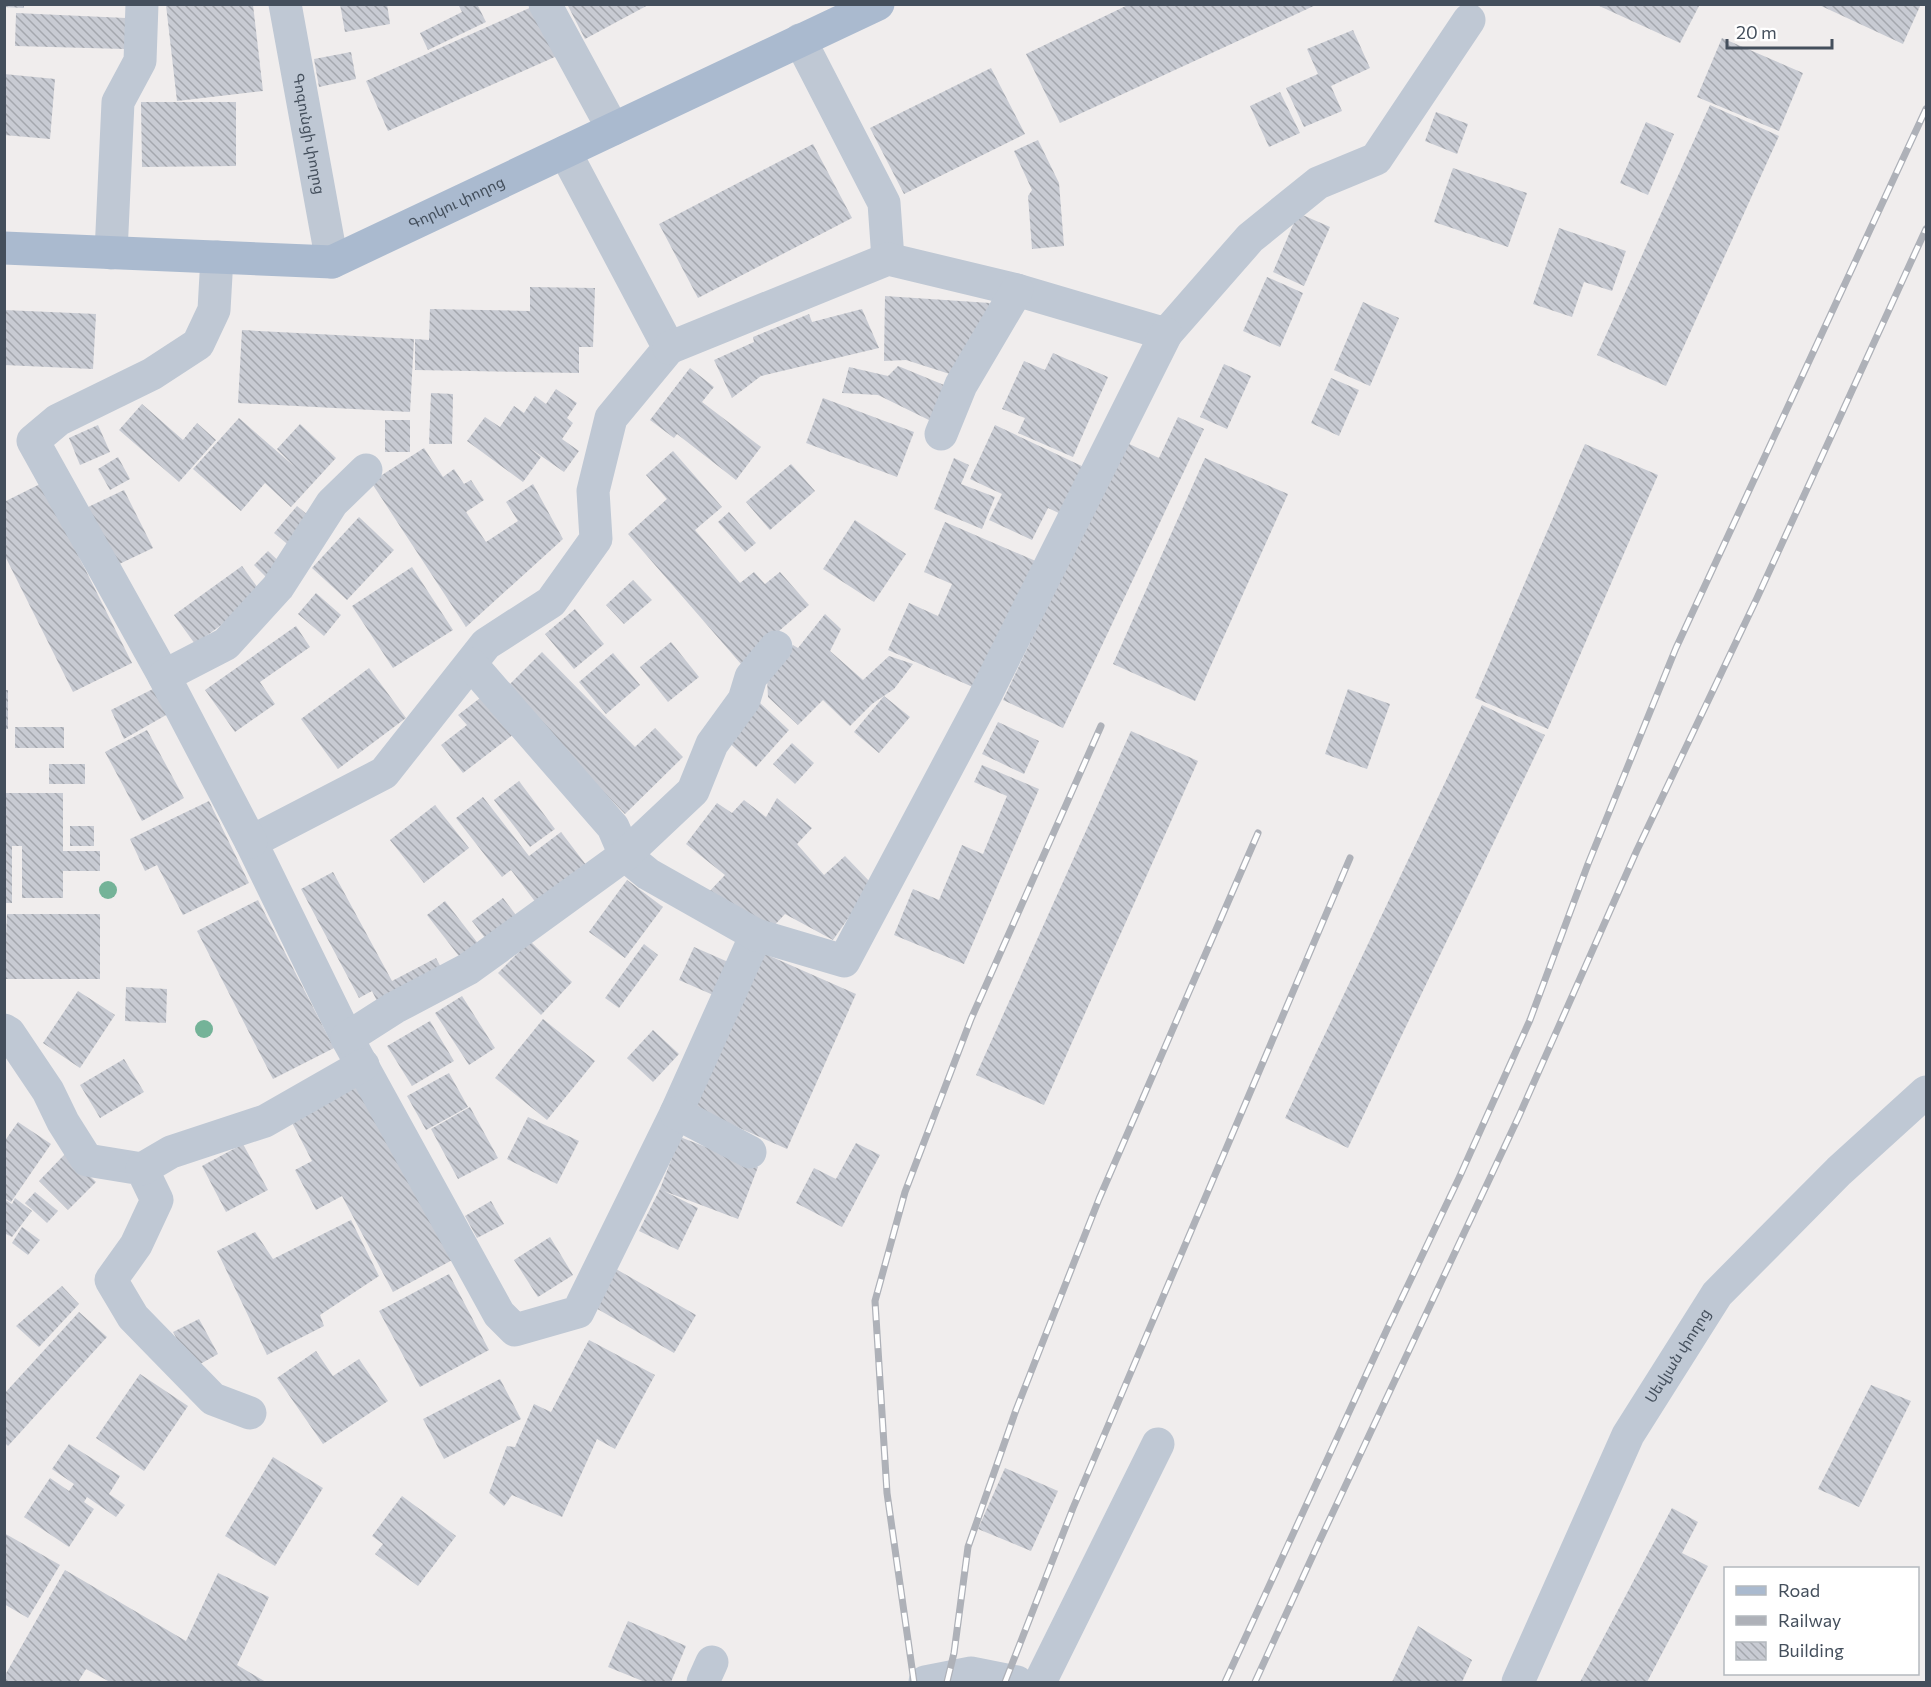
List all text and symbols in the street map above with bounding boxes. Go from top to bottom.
scale bar [1727,12,1832,50]
text: 20 m [1736,21,1777,43]
street label: Գոգունցի փողոց [290,72,330,196]
street label: Գորկու փողոց [405,172,507,233]
street label: Սեվյան փողոց [1641,1305,1715,1406]
legend [1724,1567,1919,1675]
text: Road [1778,1579,1820,1601]
text: Railway [1778,1609,1841,1631]
text: Building [1778,1639,1844,1661]

